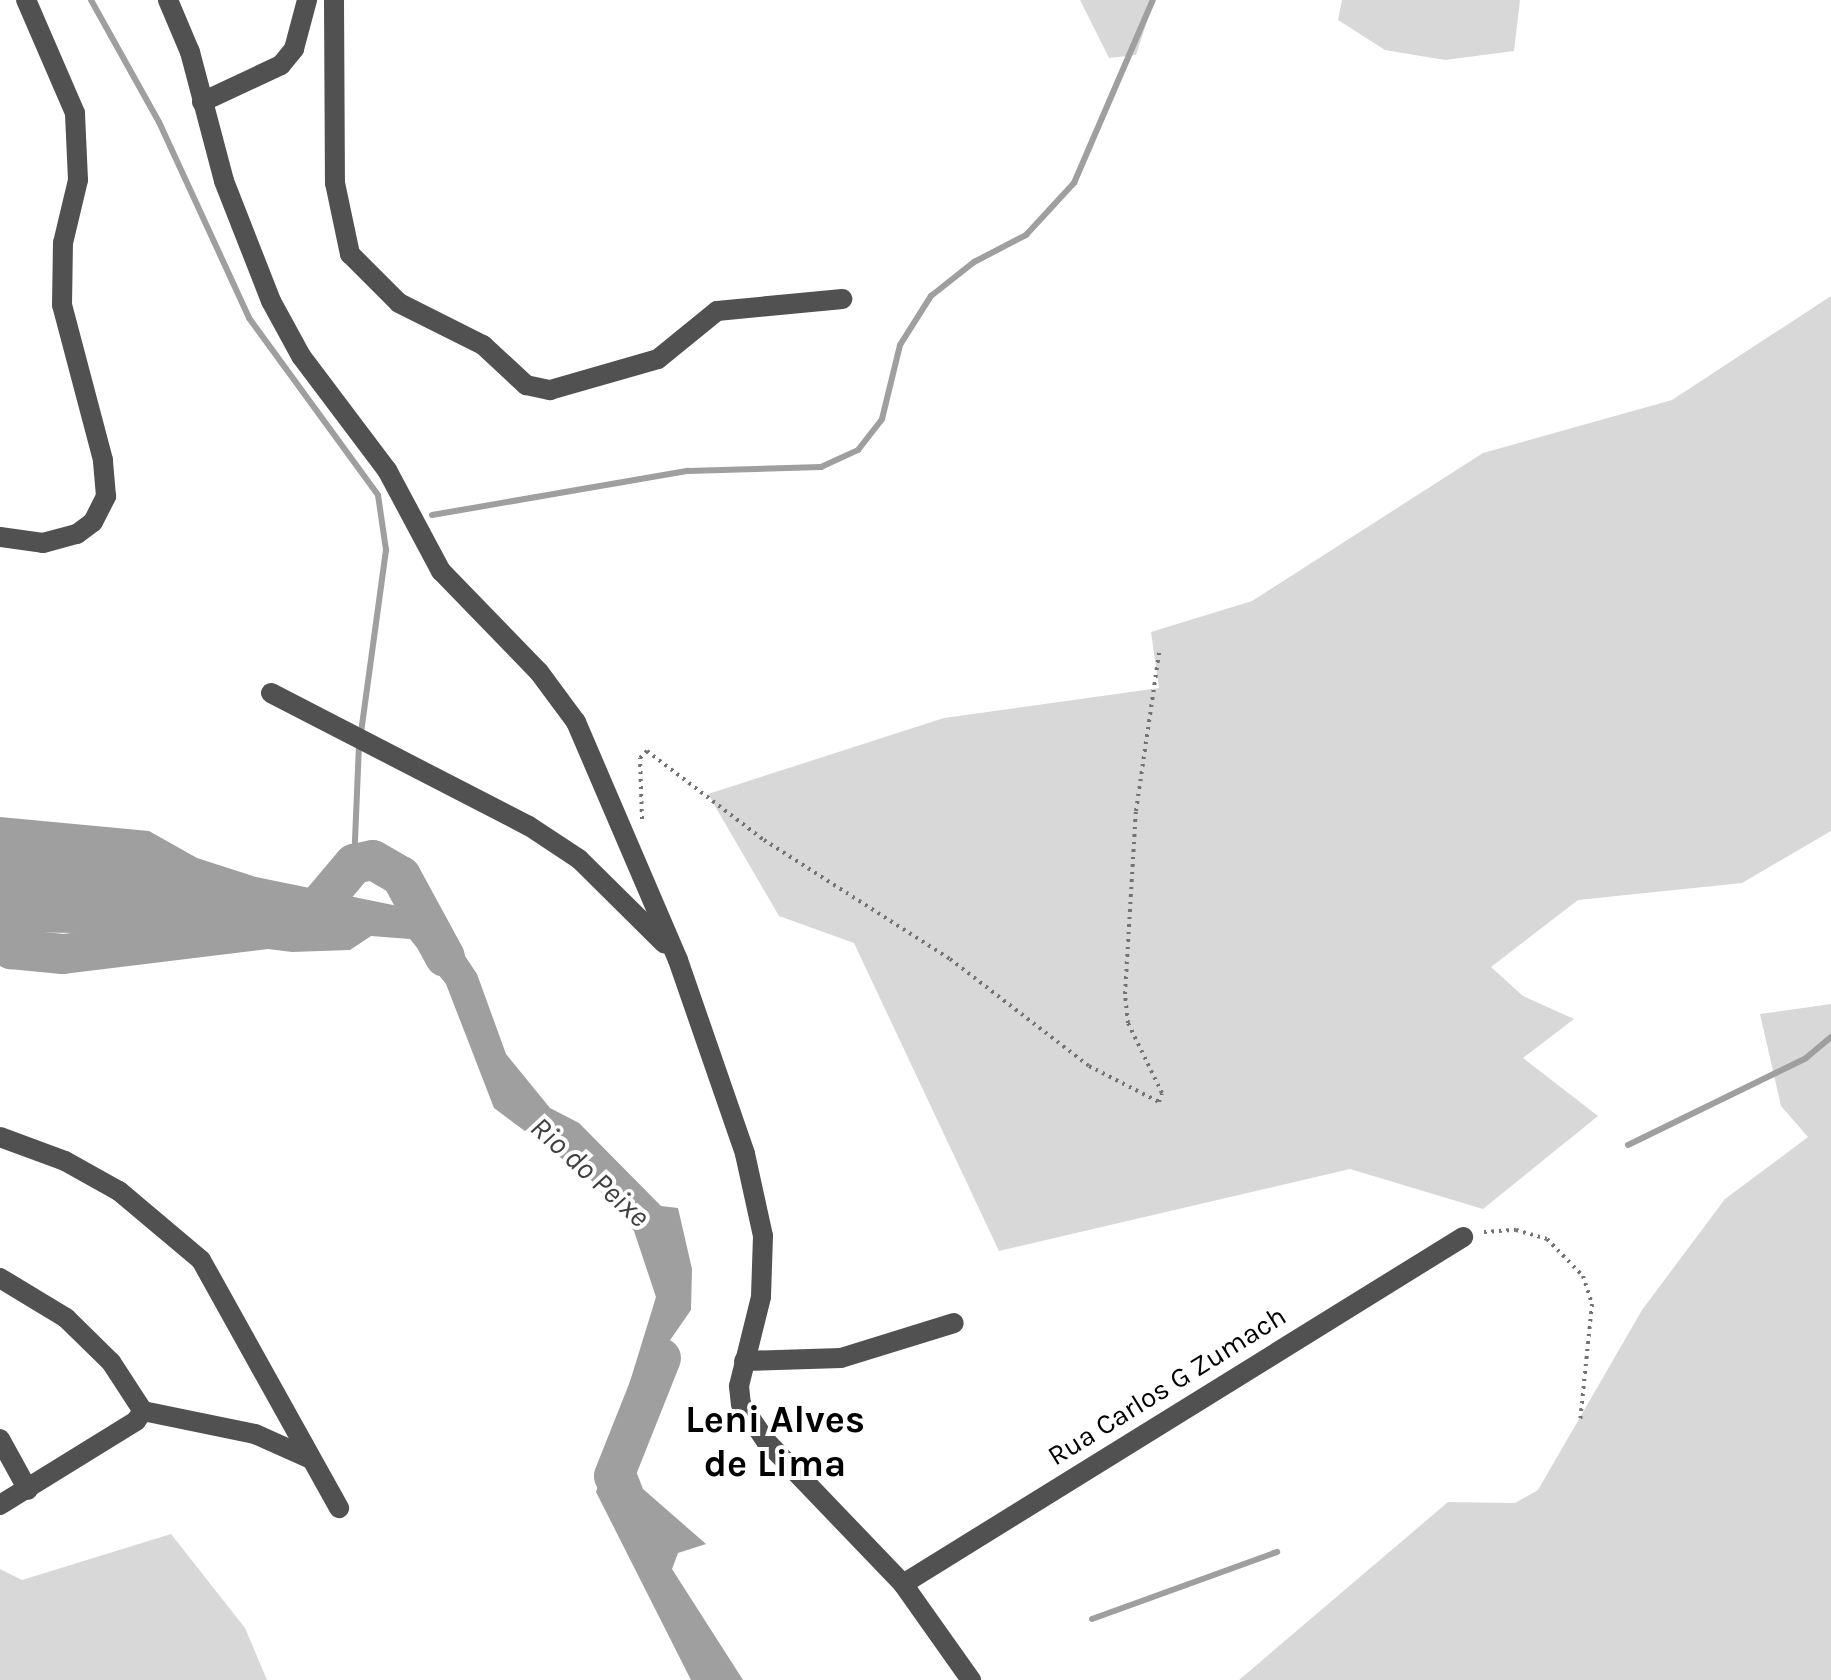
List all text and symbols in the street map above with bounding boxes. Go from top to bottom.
water label: Rio do Peixe [523,1109,657,1235]
street label: Rua Carlos G Zumach [1042,1299,1292,1473]
district label: Leni Alves de Lima [685,1397,865,1486]

